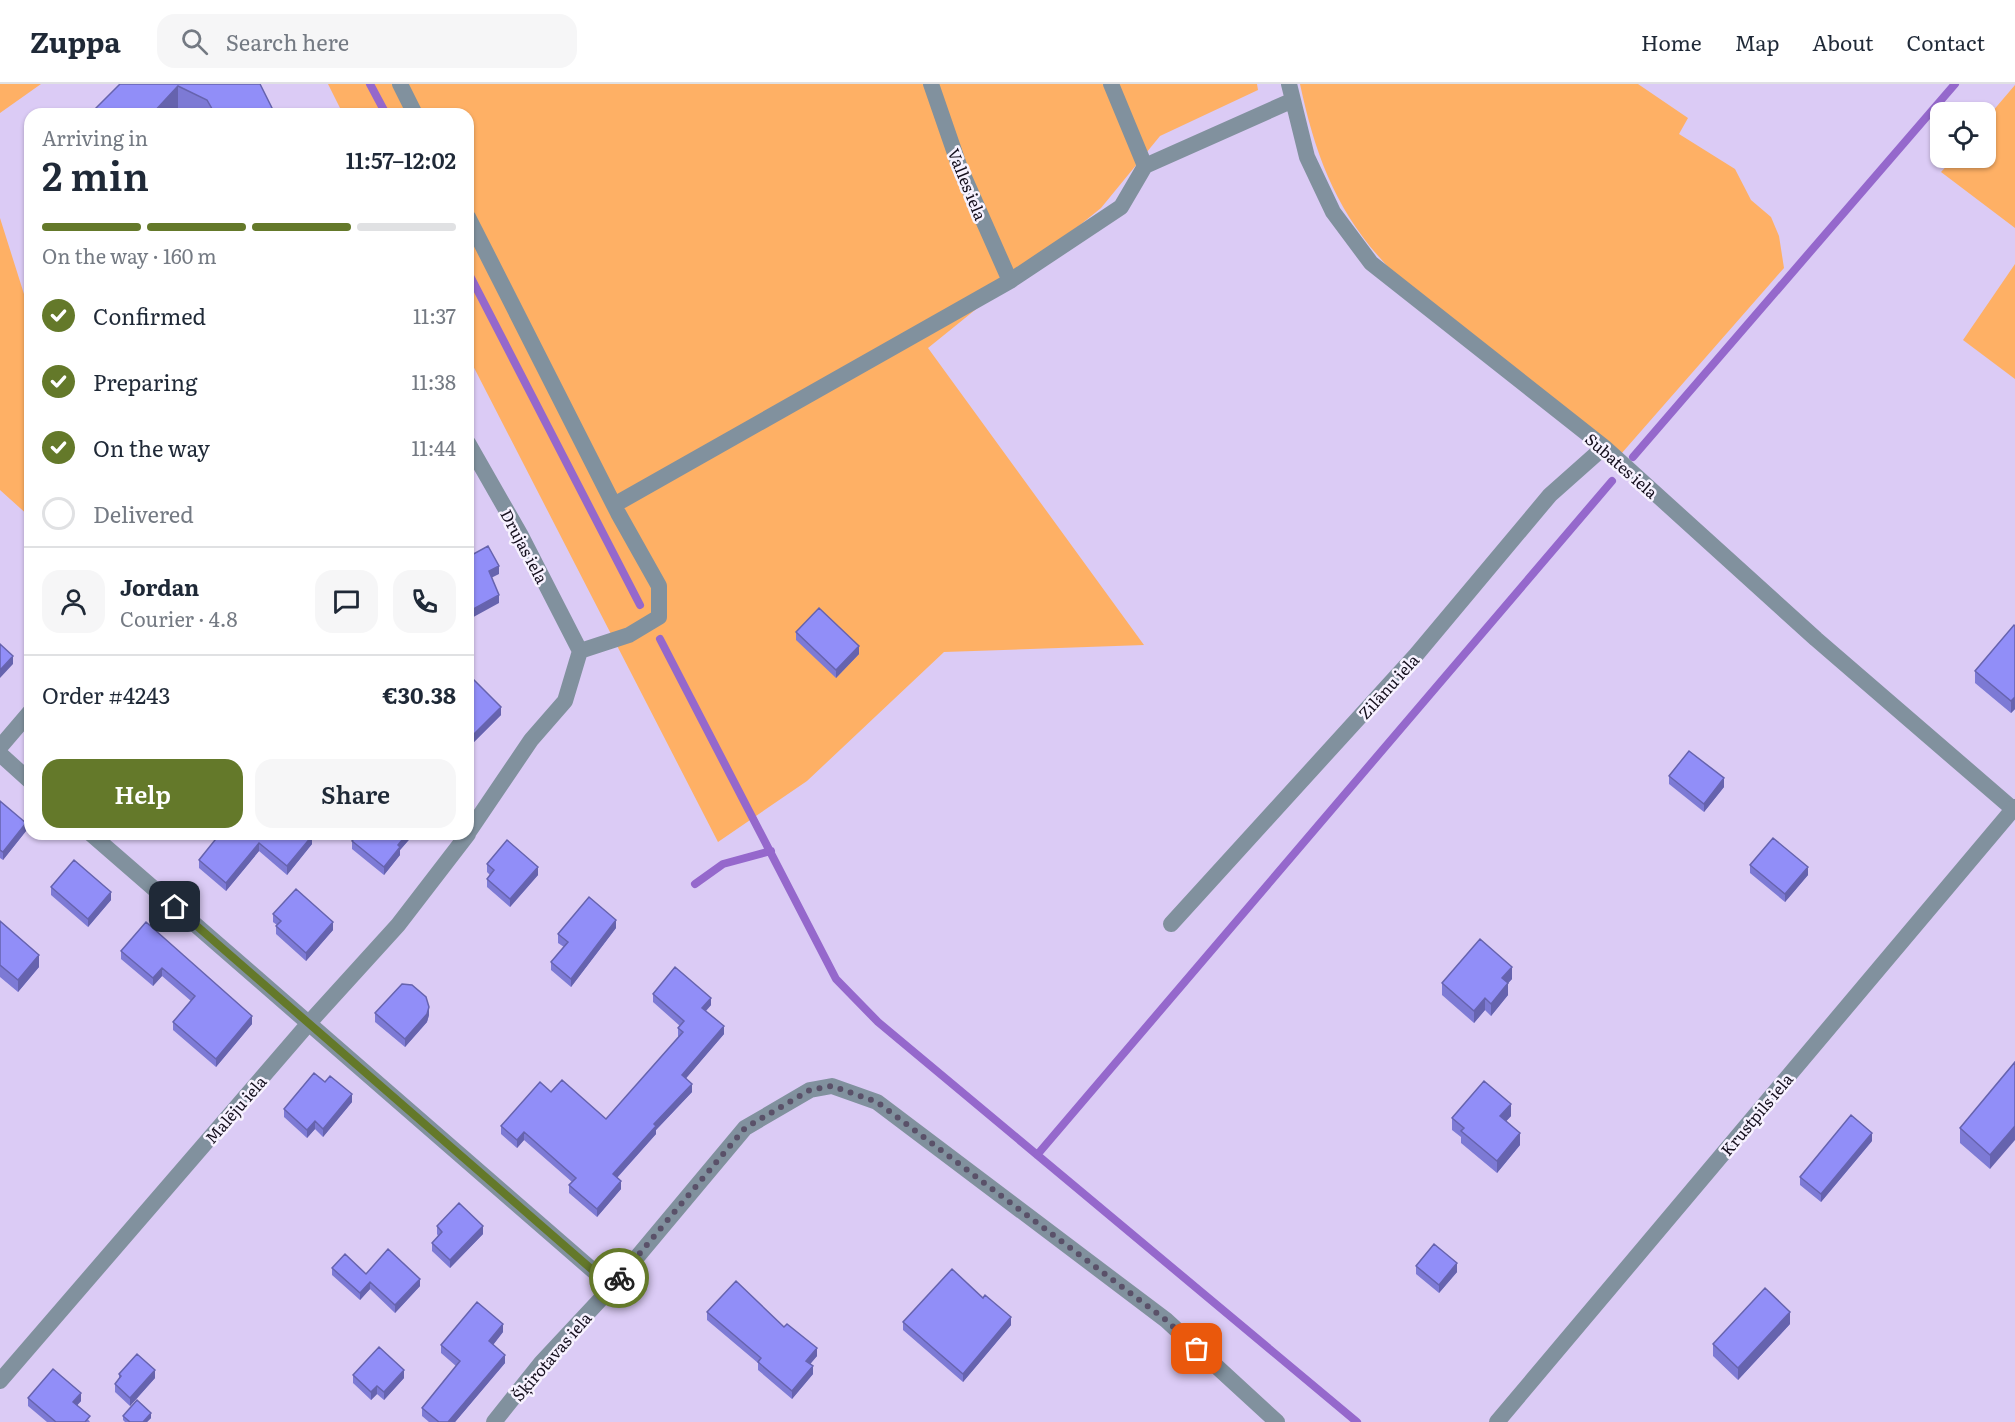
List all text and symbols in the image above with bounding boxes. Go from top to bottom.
search box [157,14,577,68]
text: Zuppa [30,20,121,62]
icon: search [178,25,211,58]
text: Search here [226,25,349,58]
text: Home [1641,26,1702,57]
text: Map [1735,26,1779,57]
text: About [1812,26,1874,57]
text: Contact [1907,26,1985,57]
map controls [1930,102,1996,168]
button: locate [1930,102,1996,168]
text: Arriving in [42,122,148,152]
text: 11:57–12:02 [346,143,456,176]
street label: Valles iela [943,144,993,224]
text: 2 min [42,145,149,203]
text: On the way · 160 m [42,240,217,270]
icon: check [42,299,75,332]
text: Confirmed [93,299,206,332]
text: 11:37 [413,300,456,330]
icon: check [42,365,75,398]
text: Preparing [93,365,197,398]
text: 11:38 [411,366,456,396]
street label: Subates iela [1580,427,1664,504]
icon: check [42,431,75,464]
text: On the way [93,431,210,464]
text: 11:44 [411,432,456,462]
text: Delivered [93,497,194,530]
street label: Drujas iela [495,505,555,588]
button: person [42,570,105,633]
text: Jordan [120,570,199,603]
button: chat [315,570,378,633]
button: phone [393,570,456,633]
text: Courier · 4.8 [120,603,237,633]
street label: Zilānu iela [1352,648,1424,724]
text: Order #4243 [42,678,170,711]
text: €30.38 [382,678,456,711]
button: Help [42,759,243,828]
button: Share [255,759,456,828]
pin [149,881,200,932]
icon: home [158,890,191,923]
street label: Krustpils iela [1714,1067,1798,1161]
street label: Malēju iela [199,1069,272,1148]
courier [589,1248,649,1308]
icon: bike [603,1262,636,1295]
street label: Šķirotavas iela [506,1306,597,1406]
pin [1171,1323,1222,1374]
icon: bag [1180,1332,1213,1365]

